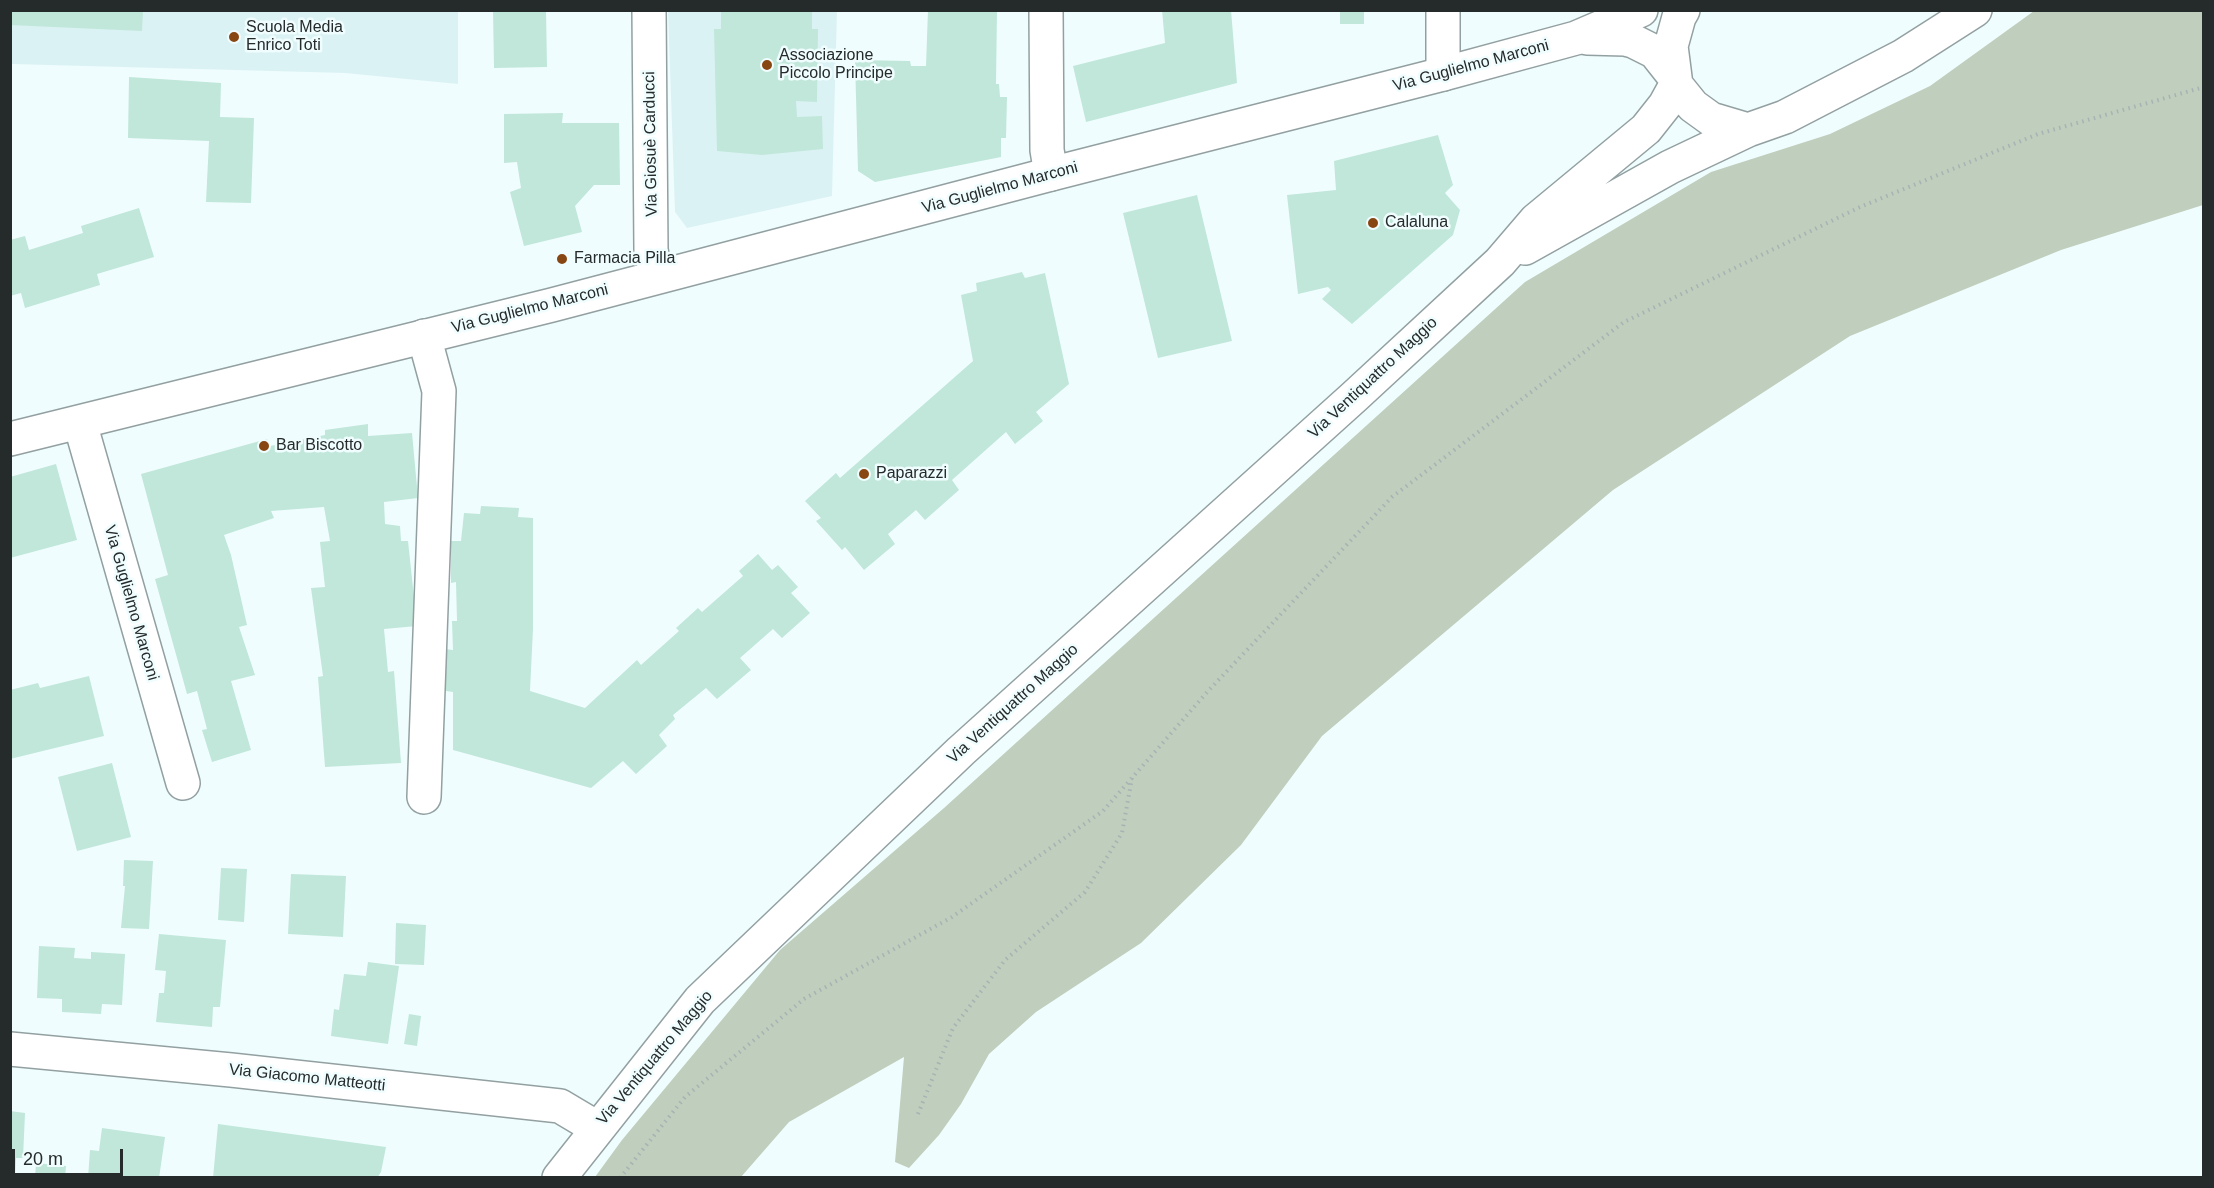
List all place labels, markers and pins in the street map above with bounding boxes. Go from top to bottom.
place label: Scuola Media Enrico Toti [246,18,343,56]
marker: Scuola Media Enrico Toti [227,30,241,44]
place label: Associazione Piccolo Principe [779,46,893,84]
marker: Associazione Piccolo Principe [760,58,774,72]
place label: Calaluna [1385,213,1448,233]
marker: Calaluna [1366,216,1380,230]
place label: Farmacia Pilla [574,249,675,269]
marker: Farmacia Pilla [555,252,569,266]
place label: Bar Biscotto [276,436,362,456]
marker: Bar Biscotto [257,439,271,453]
place label: Paparazzi [876,464,947,484]
marker: Paparazzi [857,467,871,481]

